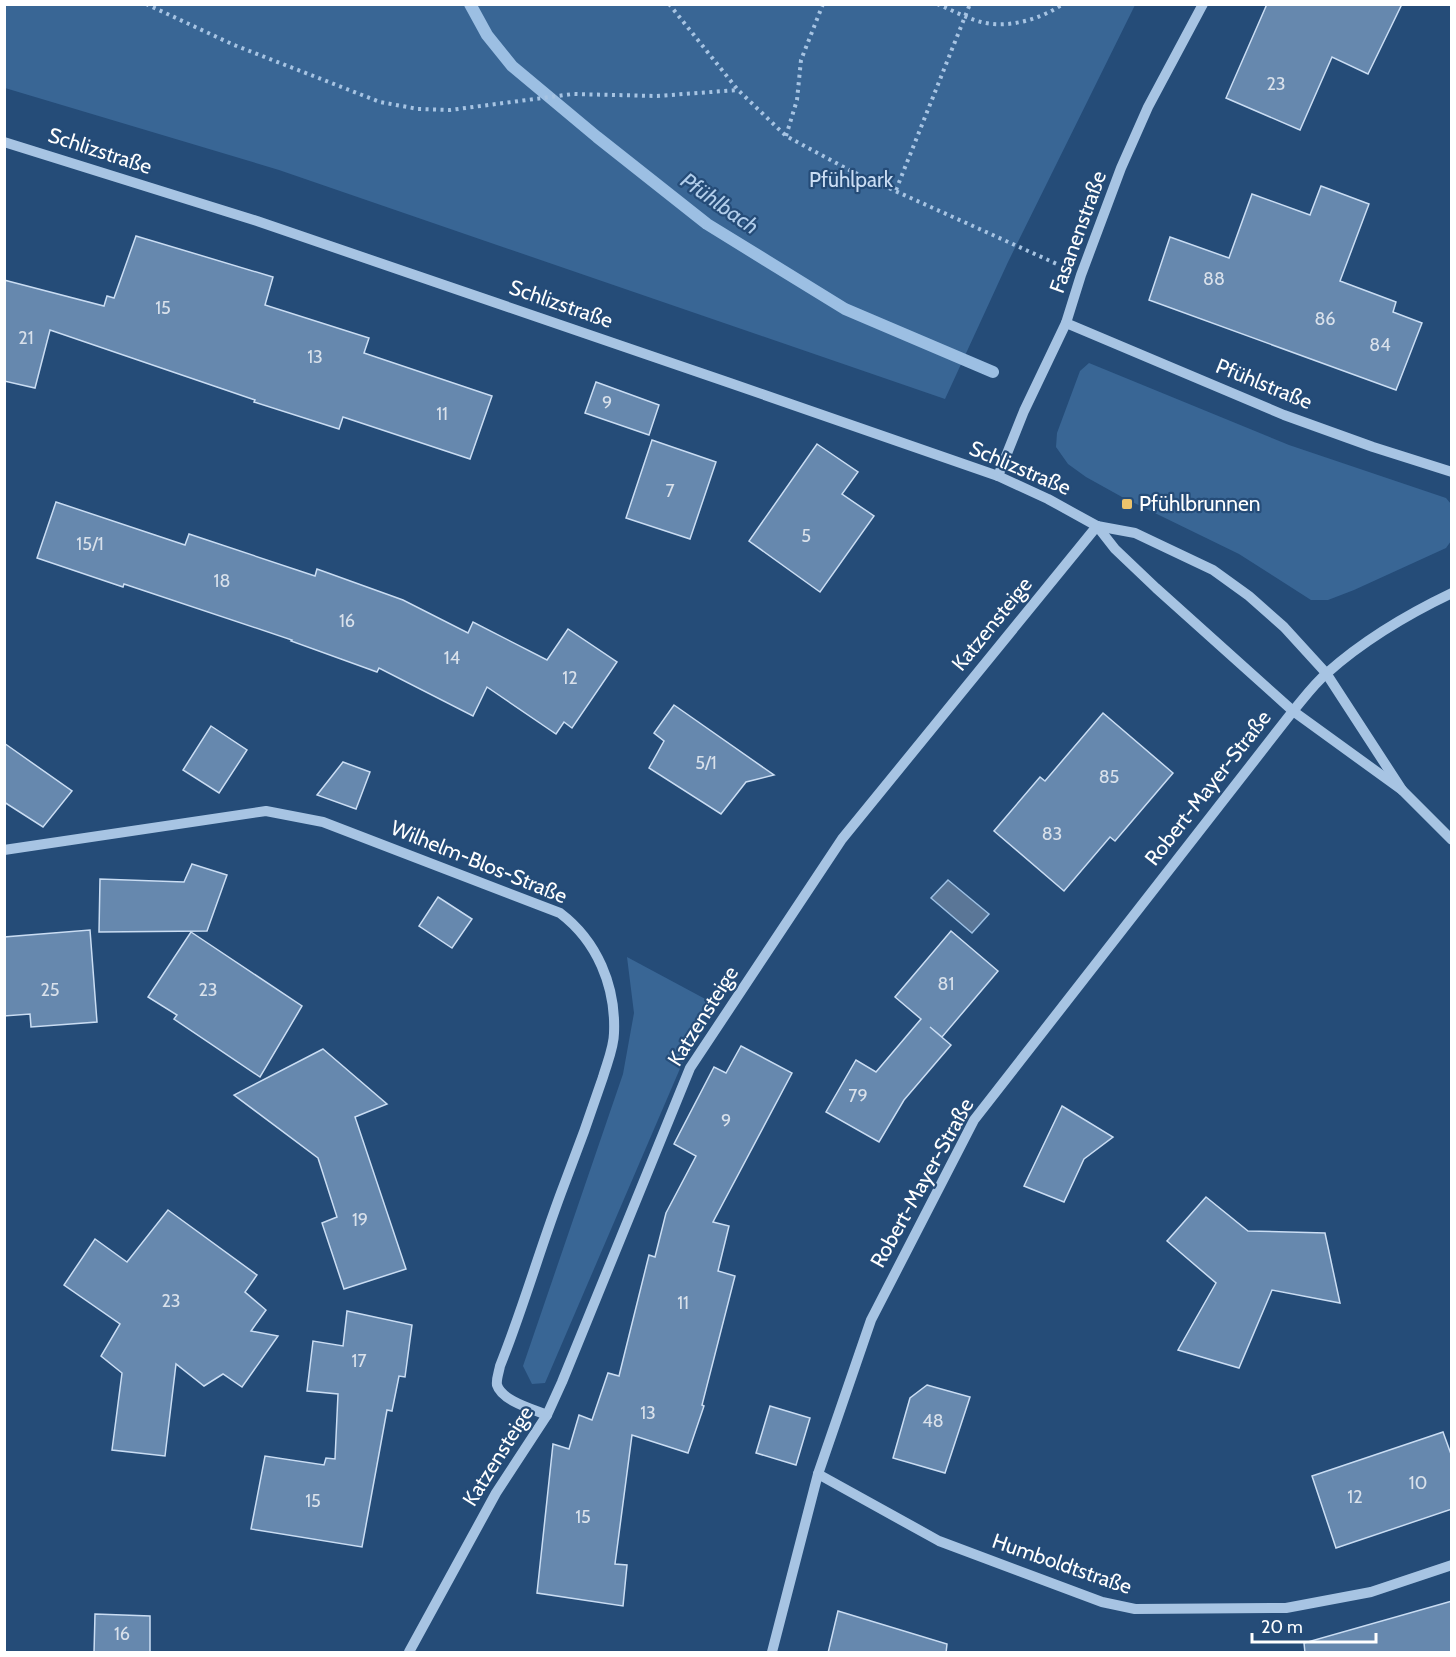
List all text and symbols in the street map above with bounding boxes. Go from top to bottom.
house number: 23 [1266,73,1286,95]
street label: Schlizstraße [45,122,155,179]
water label: Pfühlbach [675,167,764,240]
park label: Pfühlpark [809,167,894,192]
street label: Fasanenstraße [1044,167,1111,296]
house number: 88 [1203,268,1225,290]
street label: Schlizstraße [506,274,616,333]
house number: 15 [155,297,171,319]
house number: 86 [1314,308,1336,330]
house number: 21 [18,327,34,349]
house number: 84 [1369,334,1391,356]
house number: 13 [307,346,323,368]
street label: Pfühlstraße [1212,353,1316,414]
house number: 9 [602,392,612,414]
house number: 11 [436,403,448,425]
street label: Schlizstraße [966,435,1075,500]
house number: 7 [665,480,675,502]
place label: Pfühlbrunnen [1139,491,1261,516]
marker: Pfühlbrunnen [1120,497,1134,511]
house number: 5 [801,525,811,547]
house number: 15/1 [76,533,104,555]
house number: 18 [214,570,230,592]
street label: Katzensteige [946,572,1037,675]
house number: 16 [339,610,355,632]
house number: 14 [444,647,460,669]
house number: 12 [562,667,578,689]
street label: Robert-Mayer-Straße [1139,705,1276,870]
house number: 5/1 [695,752,717,774]
house number: 85 [1099,766,1119,788]
street label: Wilhelm-Blos-Straße [387,815,571,908]
house number: 83 [1042,823,1062,845]
street label: Katzensteige [662,961,743,1070]
house number: 81 [938,973,954,995]
house number: 25 [40,979,60,1001]
house number: 23 [198,979,218,1001]
house number: 79 [848,1085,868,1107]
street label: Robert-Mayer-Straße [865,1094,979,1272]
house number: 9 [721,1110,731,1132]
house number: 19 [352,1209,368,1231]
house number: 23 [161,1290,181,1312]
house number: 11 [677,1292,689,1314]
house number: 17 [352,1350,366,1372]
street label: Katzensteige [457,1401,538,1510]
house number: 13 [640,1402,656,1424]
house number: 48 [922,1410,944,1432]
house number: 10 [1409,1472,1427,1494]
house number: 12 [1347,1486,1363,1508]
house number: 15 [305,1490,321,1512]
house number: 15 [575,1506,591,1528]
street label: Humboldtstraße [989,1528,1135,1599]
scale bar [1252,1606,1376,1644]
text: 20 m [1261,1616,1303,1638]
house number: 16 [114,1623,130,1645]

